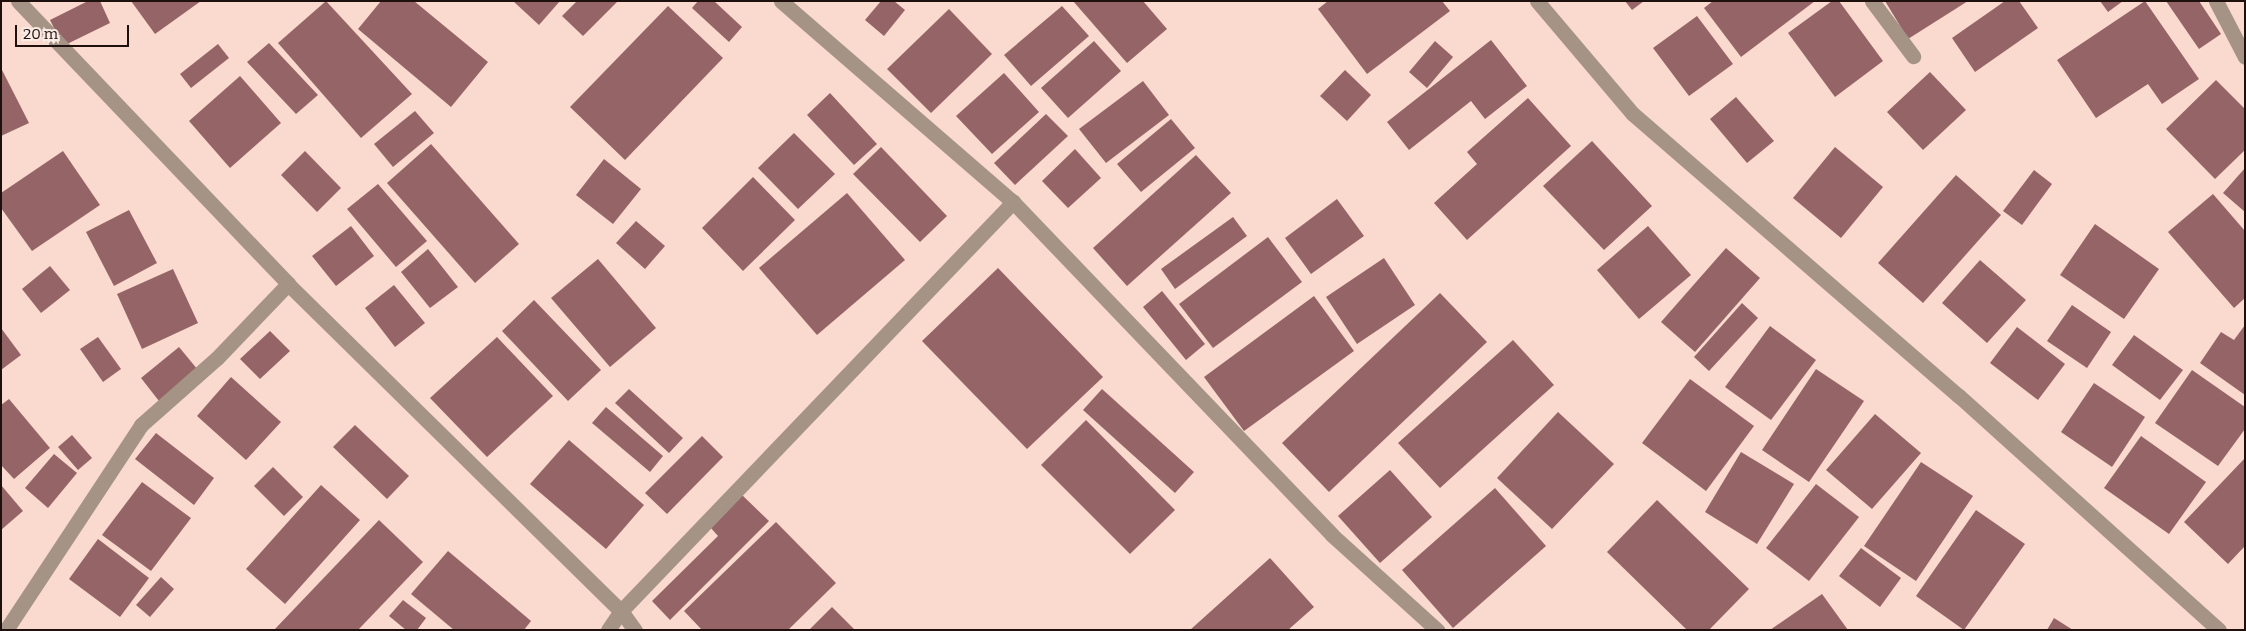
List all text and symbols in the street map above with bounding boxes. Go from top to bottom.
scale bar [18,15,131,47]
text: 20 m [23,25,58,43]

